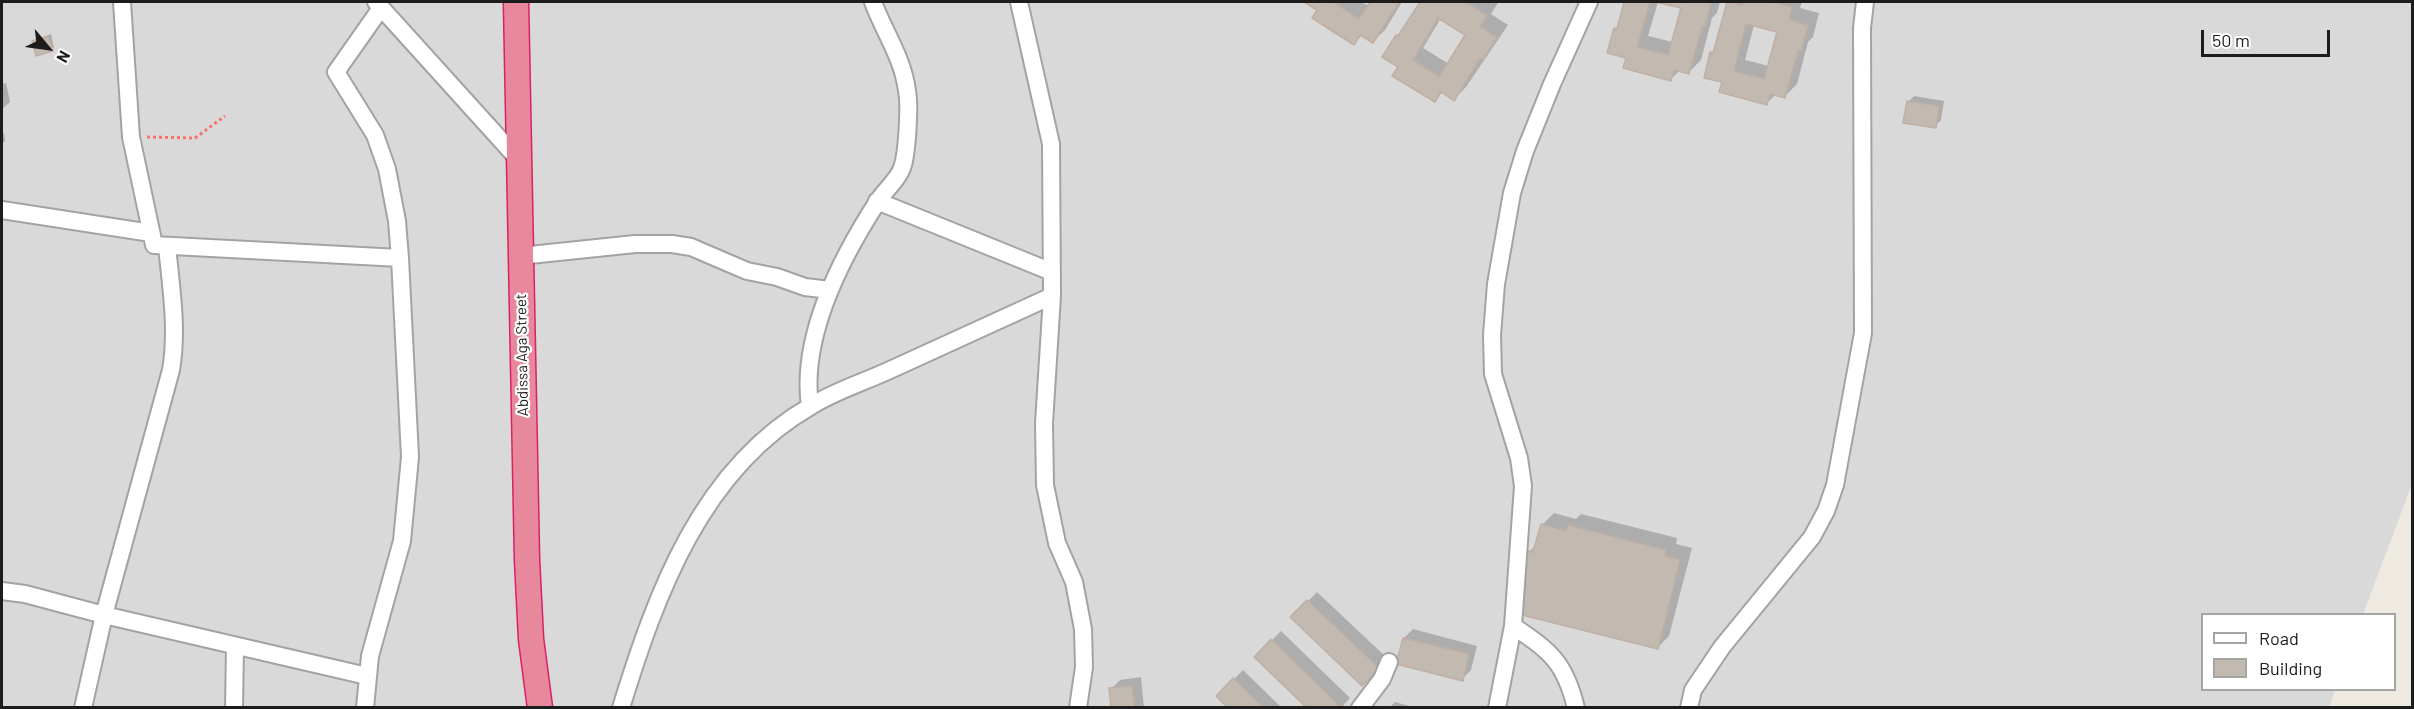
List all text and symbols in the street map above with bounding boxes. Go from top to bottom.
north arrow [18,18,78,78]
scale bar [2204,18,2333,56]
text: 50 m [2212,29,2250,51]
text: N [53,48,75,66]
street label: Abdissa Aga Street [512,294,532,416]
legend [2201,613,2396,691]
text: Road [2259,627,2299,649]
text: Building [2259,657,2322,679]

